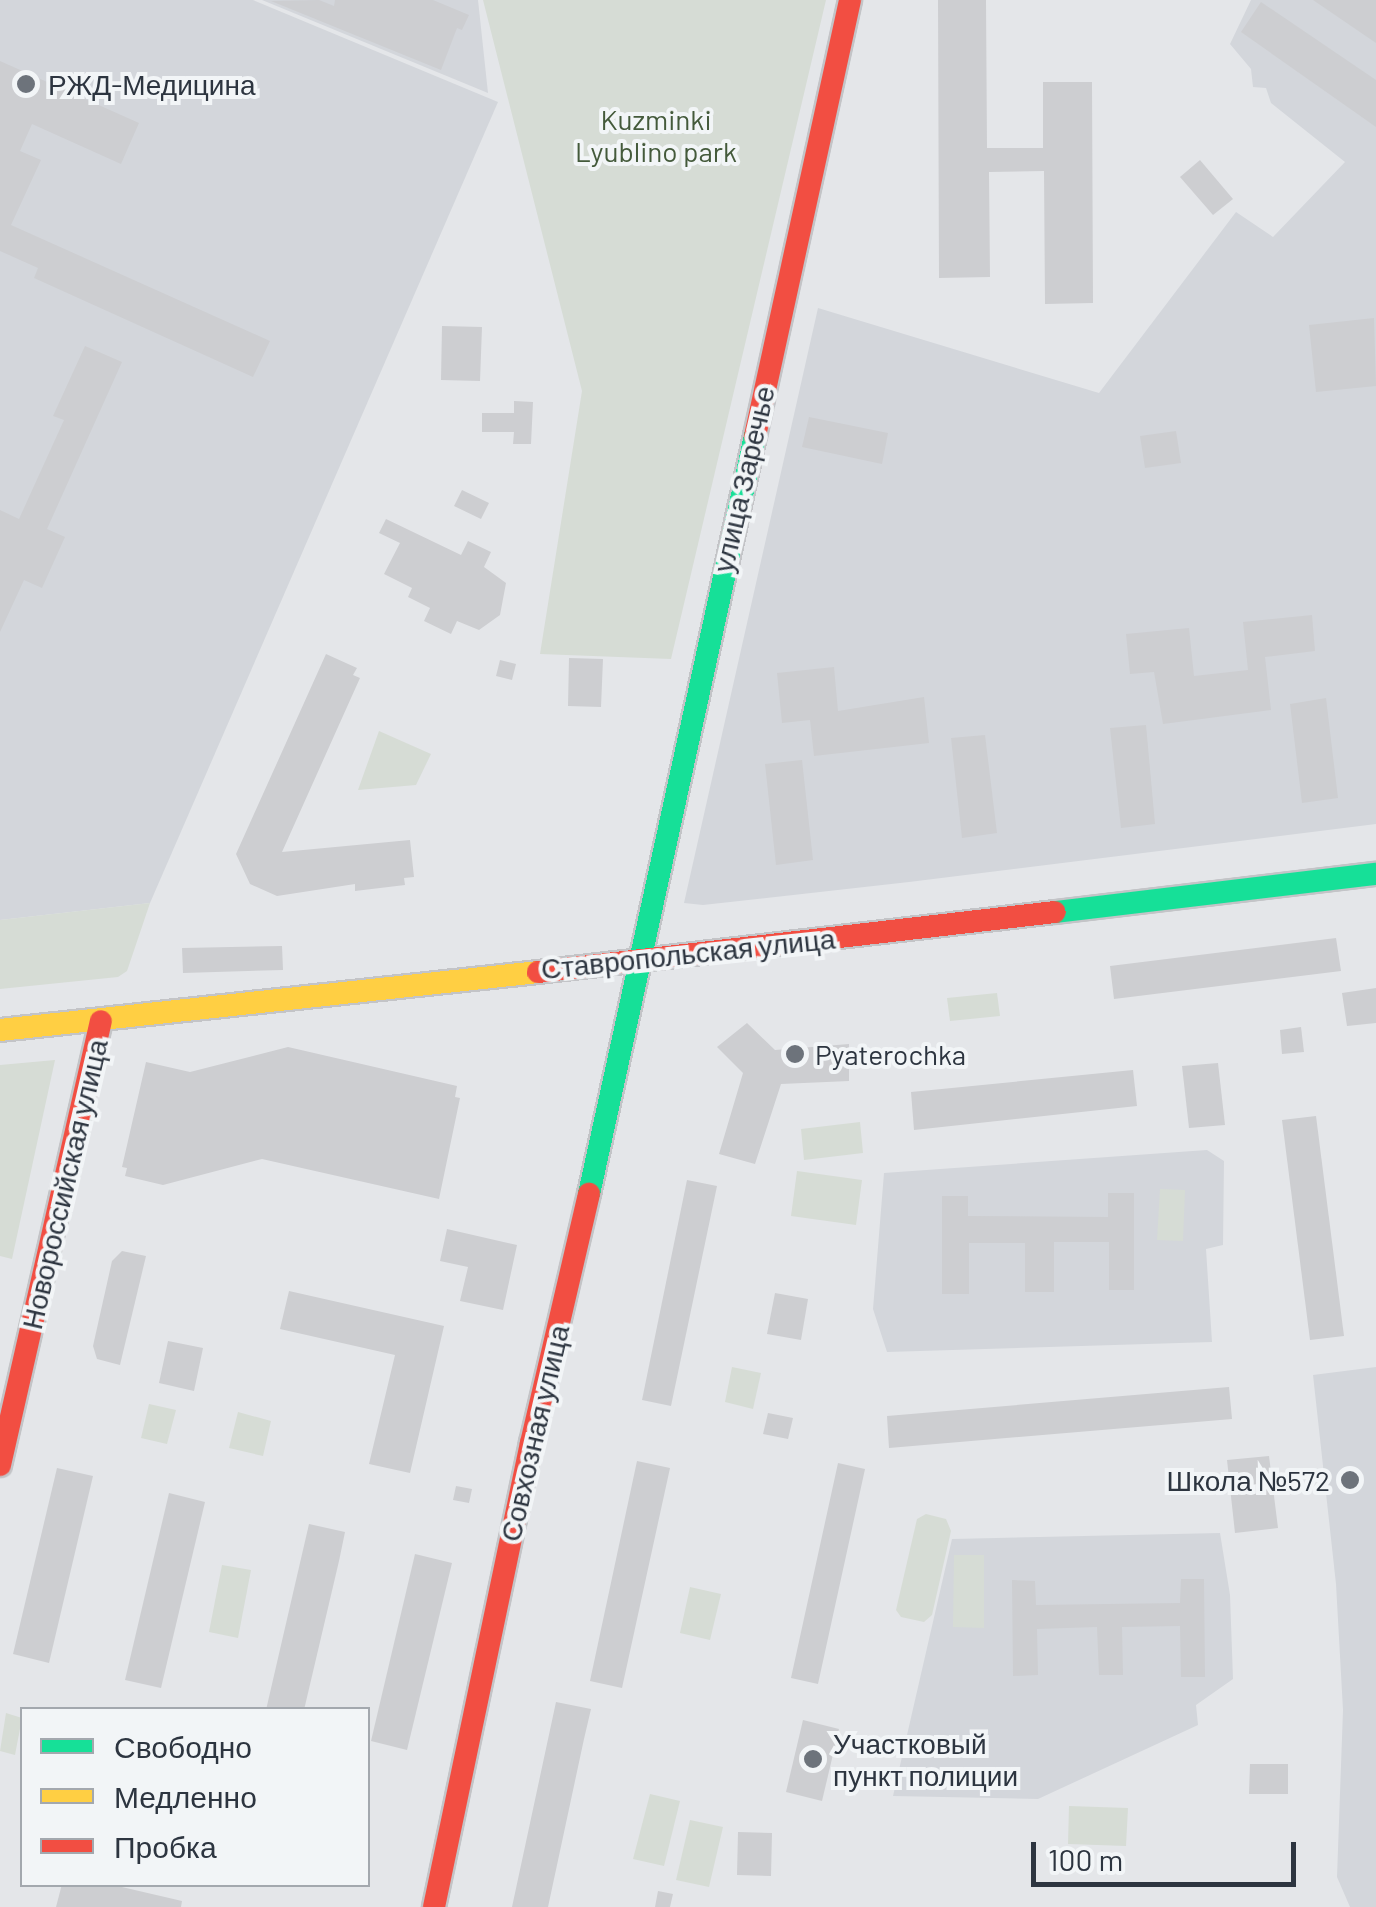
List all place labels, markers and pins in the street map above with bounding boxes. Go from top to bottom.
place label: РЖД-Медицина [48,67,255,101]
marker: РЖД-Медицина [13,71,39,97]
place label: Pyaterochka [815,1037,966,1071]
marker: Pyaterochka [784,1043,806,1065]
place label: Школа №572 [1167,1463,1330,1497]
marker: Школа №572 [1339,1469,1361,1491]
place label: Участковый пункт полиции [833,1726,1018,1792]
marker: Участковый пункт полиции [802,1748,824,1770]

